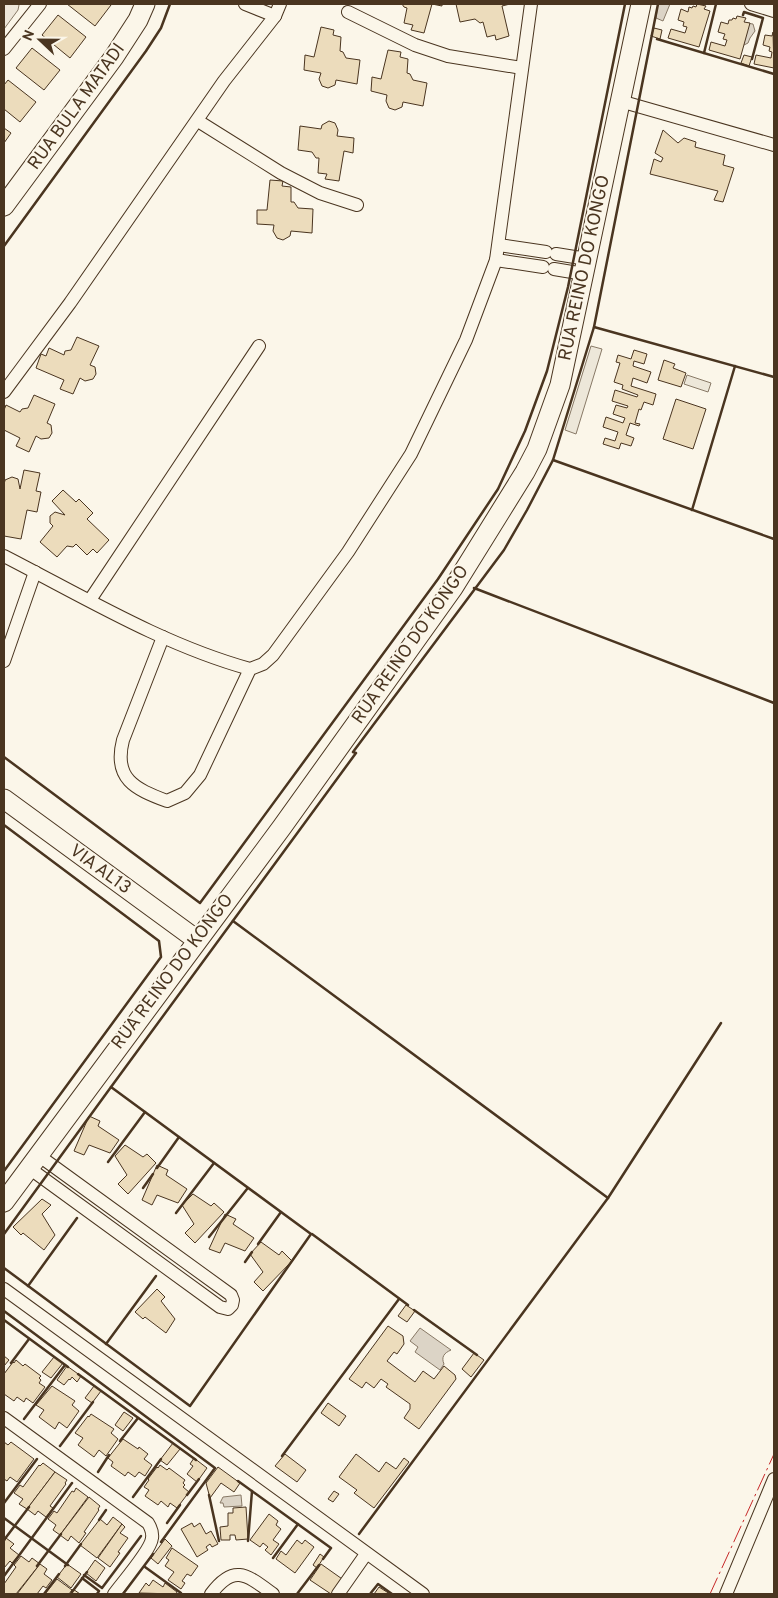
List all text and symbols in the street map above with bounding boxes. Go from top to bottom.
north arrow [15,15,65,65]
text: N [20,28,39,44]
street label: RUA BULA MATADI [23,39,131,175]
street label: RUA REINO DO KONGO [554,173,616,363]
street label: RUA REINO DO KONGO [347,561,475,729]
street label: VIA AL13 [65,840,135,900]
street label: RUA REINO DO KONGO [107,890,239,1054]

